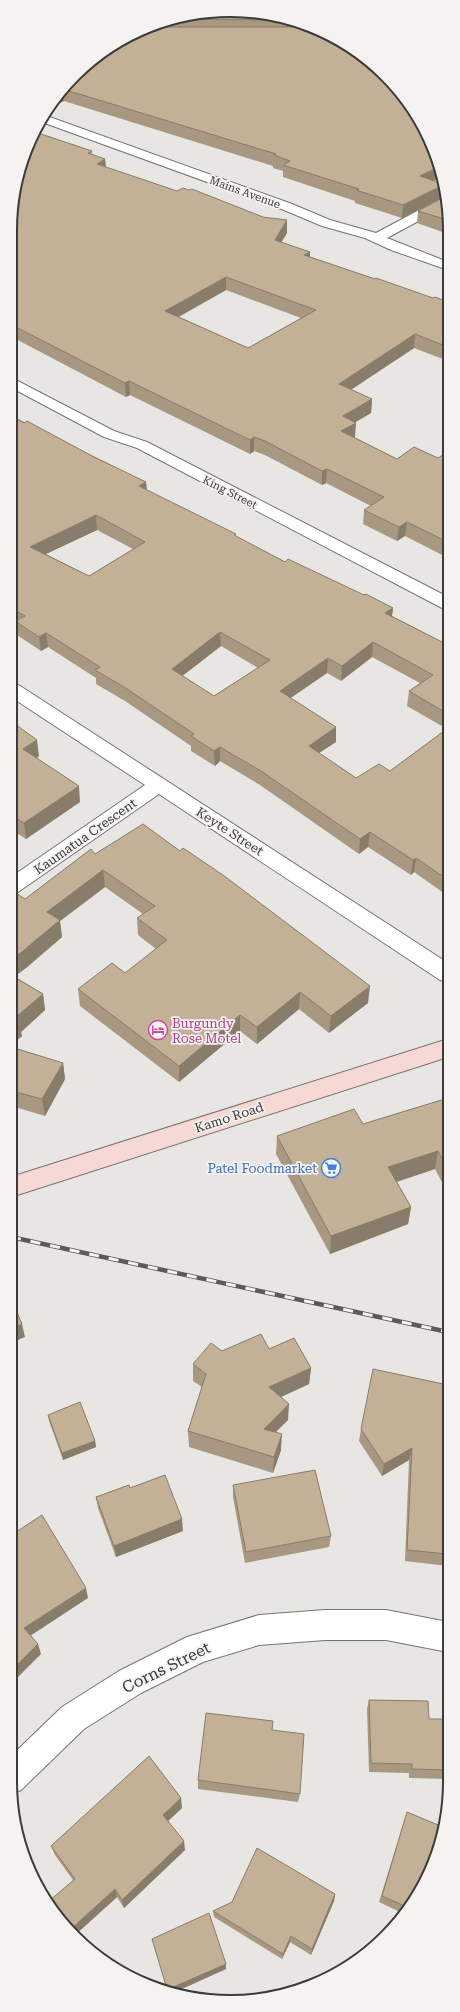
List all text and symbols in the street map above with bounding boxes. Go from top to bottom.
street label: Mains Avenue [208,174,282,211]
street label: King Street [200,473,259,512]
street label: Kaumatua Crescent [31,795,140,878]
street label: Keyte Street [193,804,266,859]
place label: Burgundy Rose Motel [172,1016,241,1046]
hotel icon: Burgundy Rose Motel [147,1019,169,1041]
street label: Kamo Road [193,1099,266,1136]
supermarket icon: Patel Foodmarket [320,1157,342,1179]
place label: Patel Foodmarket [207,1161,317,1176]
street label: Corns Street [119,1638,213,1697]

